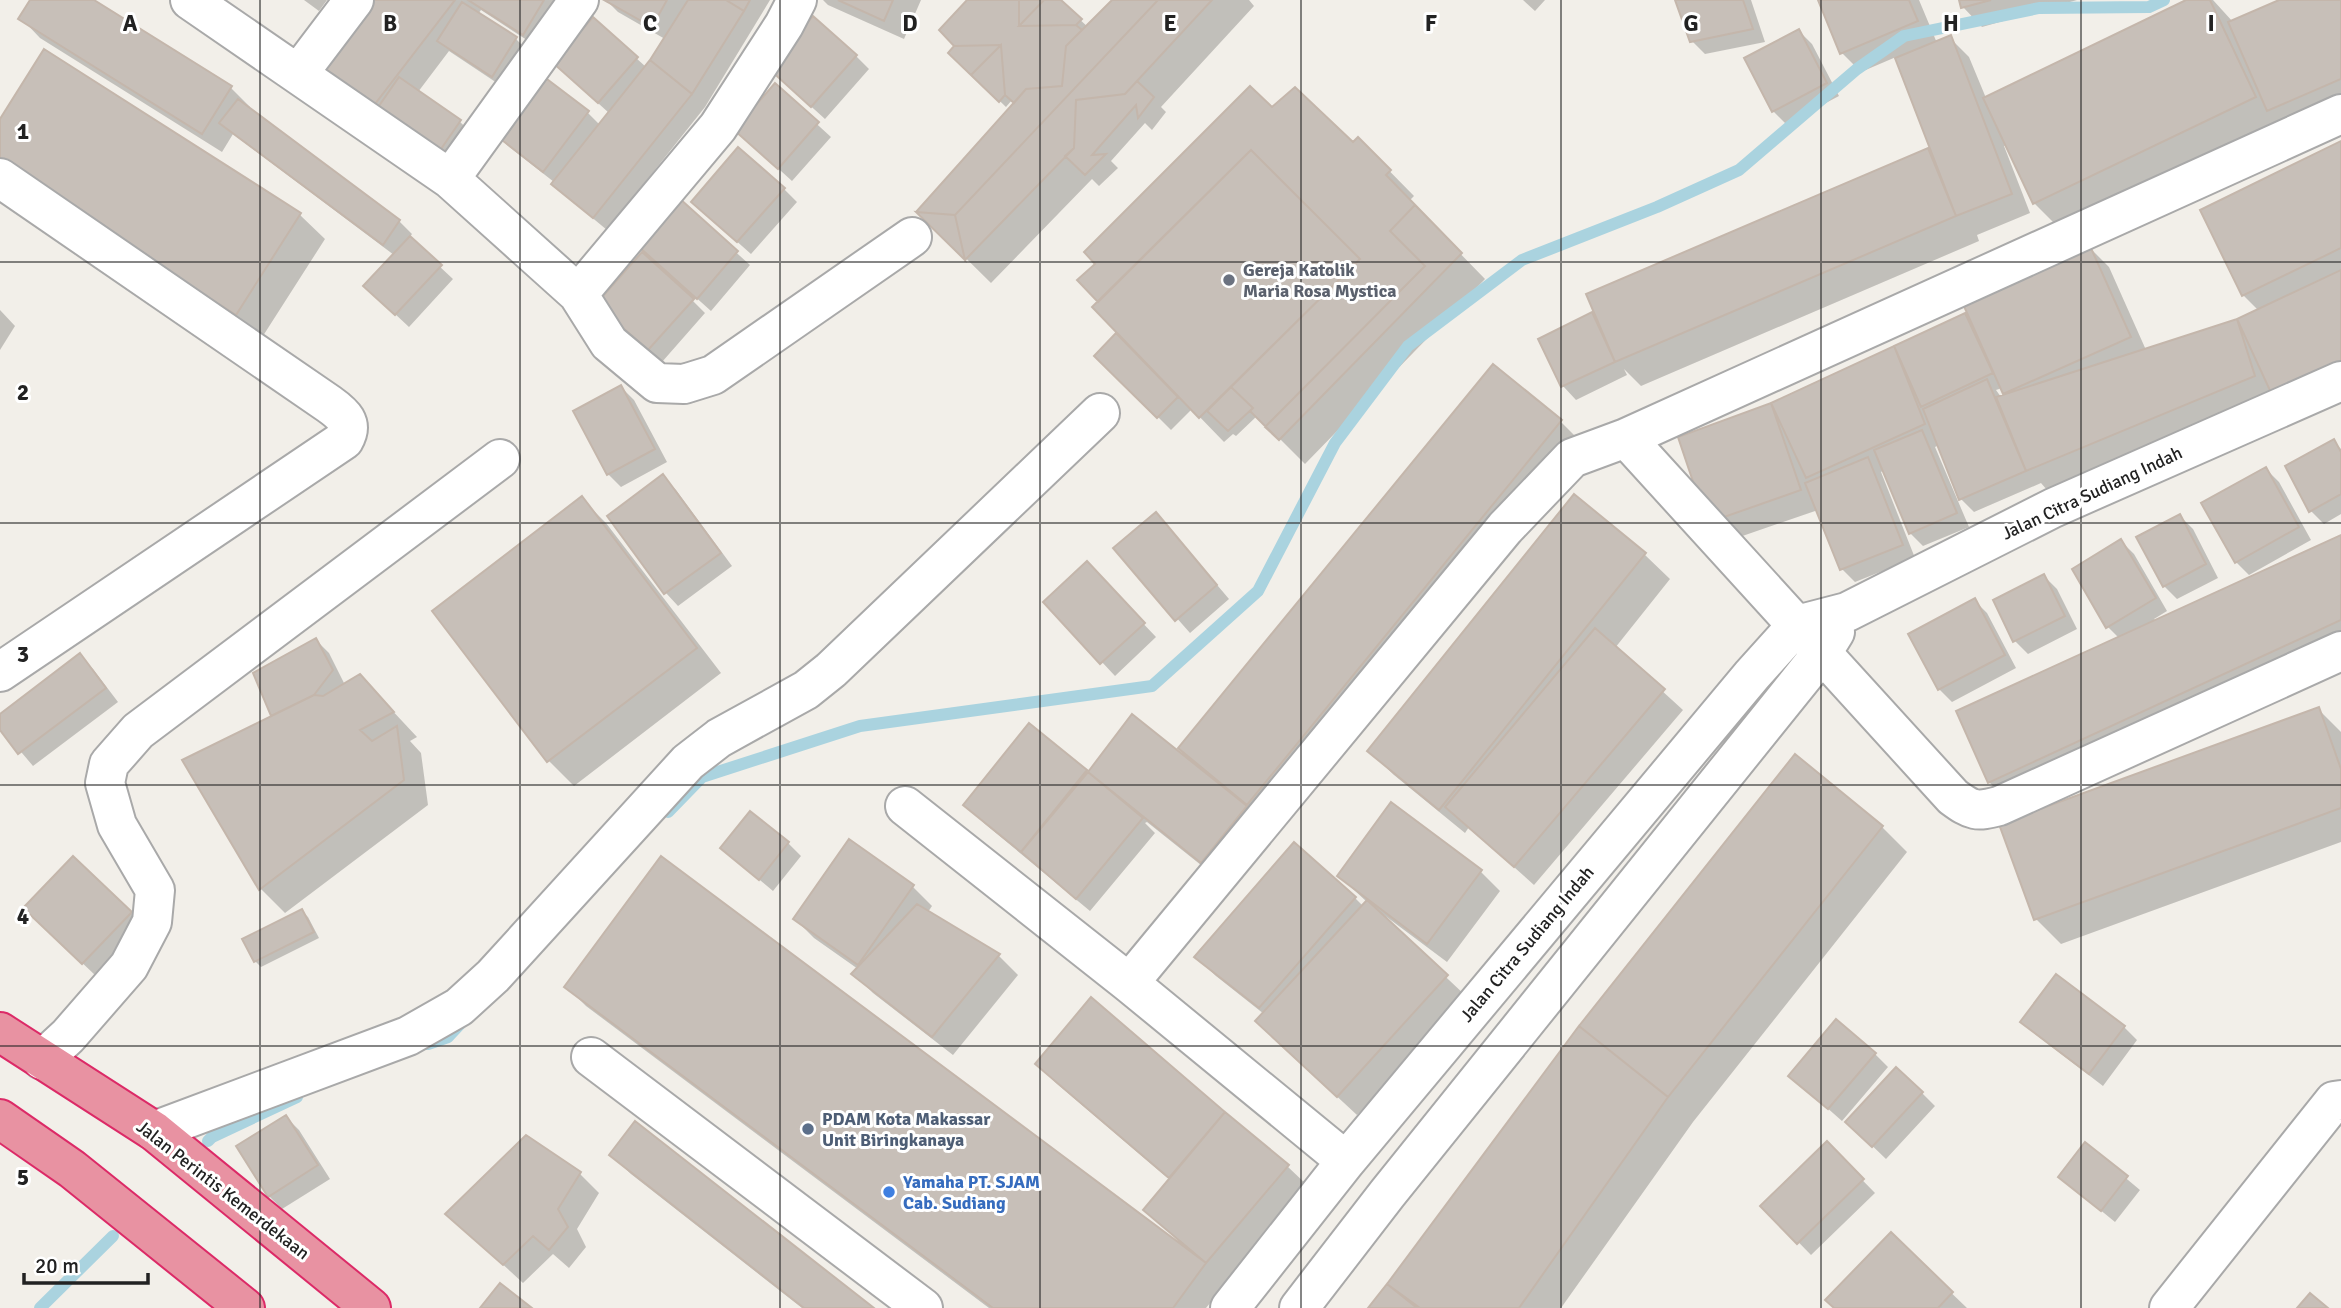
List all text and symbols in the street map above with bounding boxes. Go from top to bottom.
text: A [123,9,138,38]
text: B [383,9,397,38]
text: C [643,9,657,38]
text: D [902,9,918,38]
text: E [1163,9,1177,38]
text: F [1425,9,1437,38]
text: G [1683,9,1699,38]
text: H [1943,9,1959,38]
text: I [2207,9,2215,38]
text: 1 [17,117,29,146]
place label: Gereja Katolik Maria Rosa Mystica [1243,259,1396,302]
marker: Gereja Katolik Maria Rosa Mystica [1221,272,1237,288]
text: 2 [17,378,29,407]
street label: Jalan Citra Sudiang Indah [1998,441,2186,545]
text: 3 [17,640,29,669]
street label: Jalan Citra Sudiang Indah [1455,862,1599,1026]
text: 4 [17,902,29,931]
place label: PDAM Kota Makassar Unit Biringkanaya [822,1108,991,1151]
street label: Jalan Perintis Kemerdekaan [132,1116,314,1264]
marker: PDAM Kota Makassar Unit Biringkanaya [800,1121,816,1137]
text: 5 [17,1163,29,1192]
place label: Yamaha PT. SJAM Cab. Sudiang [902,1171,1040,1214]
marker: Yamaha PT. SJAM Cab. Sudiang [881,1184,897,1200]
scale bar [24,1242,149,1286]
text: 20 m [35,1253,79,1279]

